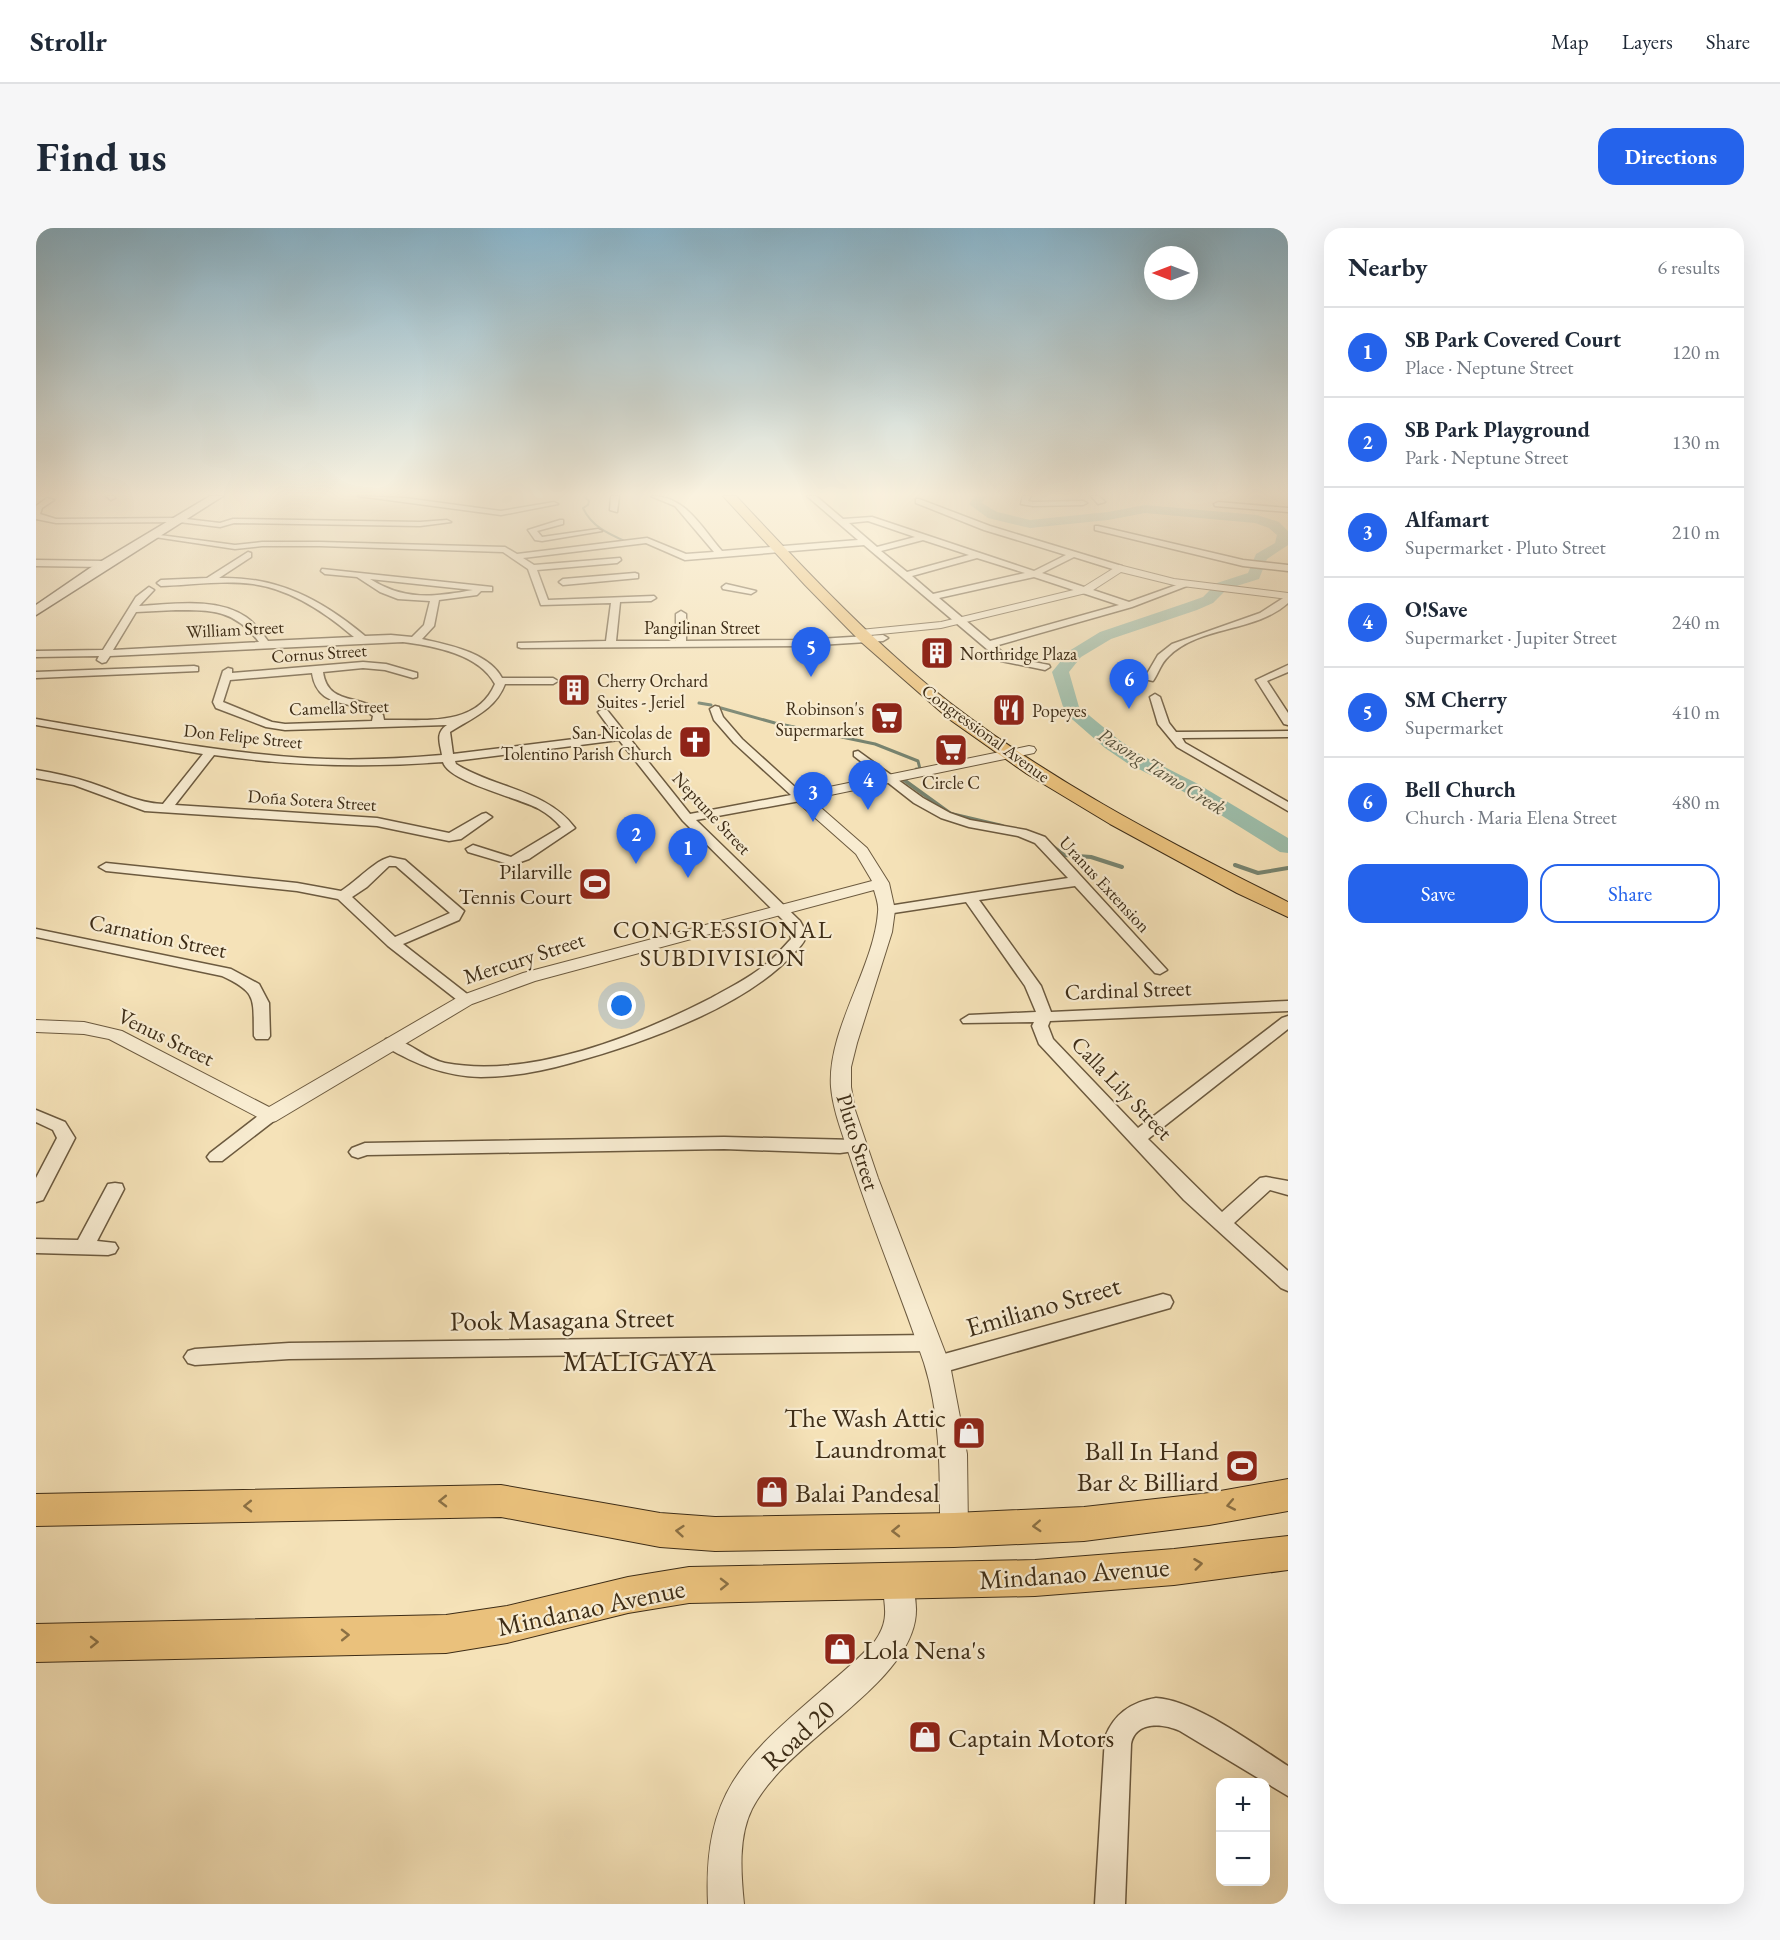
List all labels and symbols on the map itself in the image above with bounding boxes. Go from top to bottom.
north arrow [1144,246,1198,300]
street label: William Street [186,615,285,643]
street label: Pangilinan Street [644,616,760,639]
pin: 5 [792,628,830,677]
building icon: Northridge Plaza [919,635,955,671]
street label: Cornus Street [270,638,368,668]
place label: Northridge Plaza [960,642,1078,665]
pin: 6 [1110,660,1148,709]
place label: Cherry Orchard Suites - Jeriel [597,669,709,713]
building icon: Cherry Orchard Suites - Jeriel [556,672,592,708]
street label: Congressional Avenue [917,679,1055,787]
restaurant icon: Popeyes [991,692,1027,728]
street label: Camella Street [289,694,390,720]
place label: Robinson's Supermarket [775,697,864,741]
place label: Popeyes [1032,699,1087,722]
supermarket icon: Robinson's Supermarket [869,700,905,736]
street label: Don Felipe Street [182,718,304,754]
place label: San Nicolas de Tolentino Parish Church [501,721,672,765]
water label: Pasong Tamo Creek [1093,721,1231,821]
church icon: San Nicolas de Tolentino Parish Church [677,724,713,760]
supermarket icon: Circle C [933,732,969,768]
pin: 4 [848,760,888,810]
street label: Neptune Street [668,767,757,860]
place label: Circle C [922,771,980,794]
pin: 3 [794,772,832,822]
street label: Doña Sotera Street [247,784,378,816]
pin: 2 [616,814,656,864]
pin: 1 [668,828,708,878]
street label: Uranus Extension [1054,831,1156,937]
place label: Pilarville Tennis Court [459,857,572,911]
sports icon: Pilarville Tennis Court [577,866,613,902]
street label: Carnation Street [87,907,229,965]
district label: CONGRESSIONAL SUBDIVISION [613,914,833,973]
street label: Mercury Street [460,925,588,991]
street label: Cardinal Street [1064,973,1192,1007]
your location [607,991,636,1020]
street label: Venus Street [113,1001,219,1073]
street label: Calla Lily Street [1065,1030,1179,1146]
street label: Pluto Street [830,1090,886,1194]
street label: Emiliano Street [962,1267,1125,1345]
street label: Pook Masagana Street [450,1300,675,1338]
district label: MALIGAYA [563,1343,717,1379]
place label: The Wash Attic Laundromat [784,1400,947,1466]
shop icon: The Wash Attic Laundromat [951,1415,987,1451]
place label: Ball In Hand Bar & Billiard [1077,1433,1219,1499]
sports icon: Ball In Hand Bar & Billiard [1224,1448,1260,1484]
shop icon: Balai Pandesal [754,1474,790,1510]
place label: Balai Pandesal [795,1475,940,1510]
one-way arrow [438,1495,447,1508]
one-way arrow [1226,1498,1236,1511]
one-way arrow [243,1499,252,1512]
one-way arrow [1032,1520,1041,1533]
one-way arrow [676,1525,685,1538]
one-way arrow [891,1525,900,1537]
street label: Mindanao Avenue [978,1549,1170,1597]
one-way arrow [1193,1559,1203,1571]
street label: Mindanao Avenue [494,1570,688,1644]
one-way arrow [719,1578,728,1590]
one-way arrow [341,1629,350,1642]
shop icon: Lola Nena's [822,1631,858,1667]
place label: Lola Nena's [863,1632,985,1667]
one-way arrow [90,1635,99,1648]
street label: Road 20 [754,1692,842,1778]
shop icon: Captain Motors [907,1719,943,1755]
place label: Captain Motors [948,1720,1114,1755]

